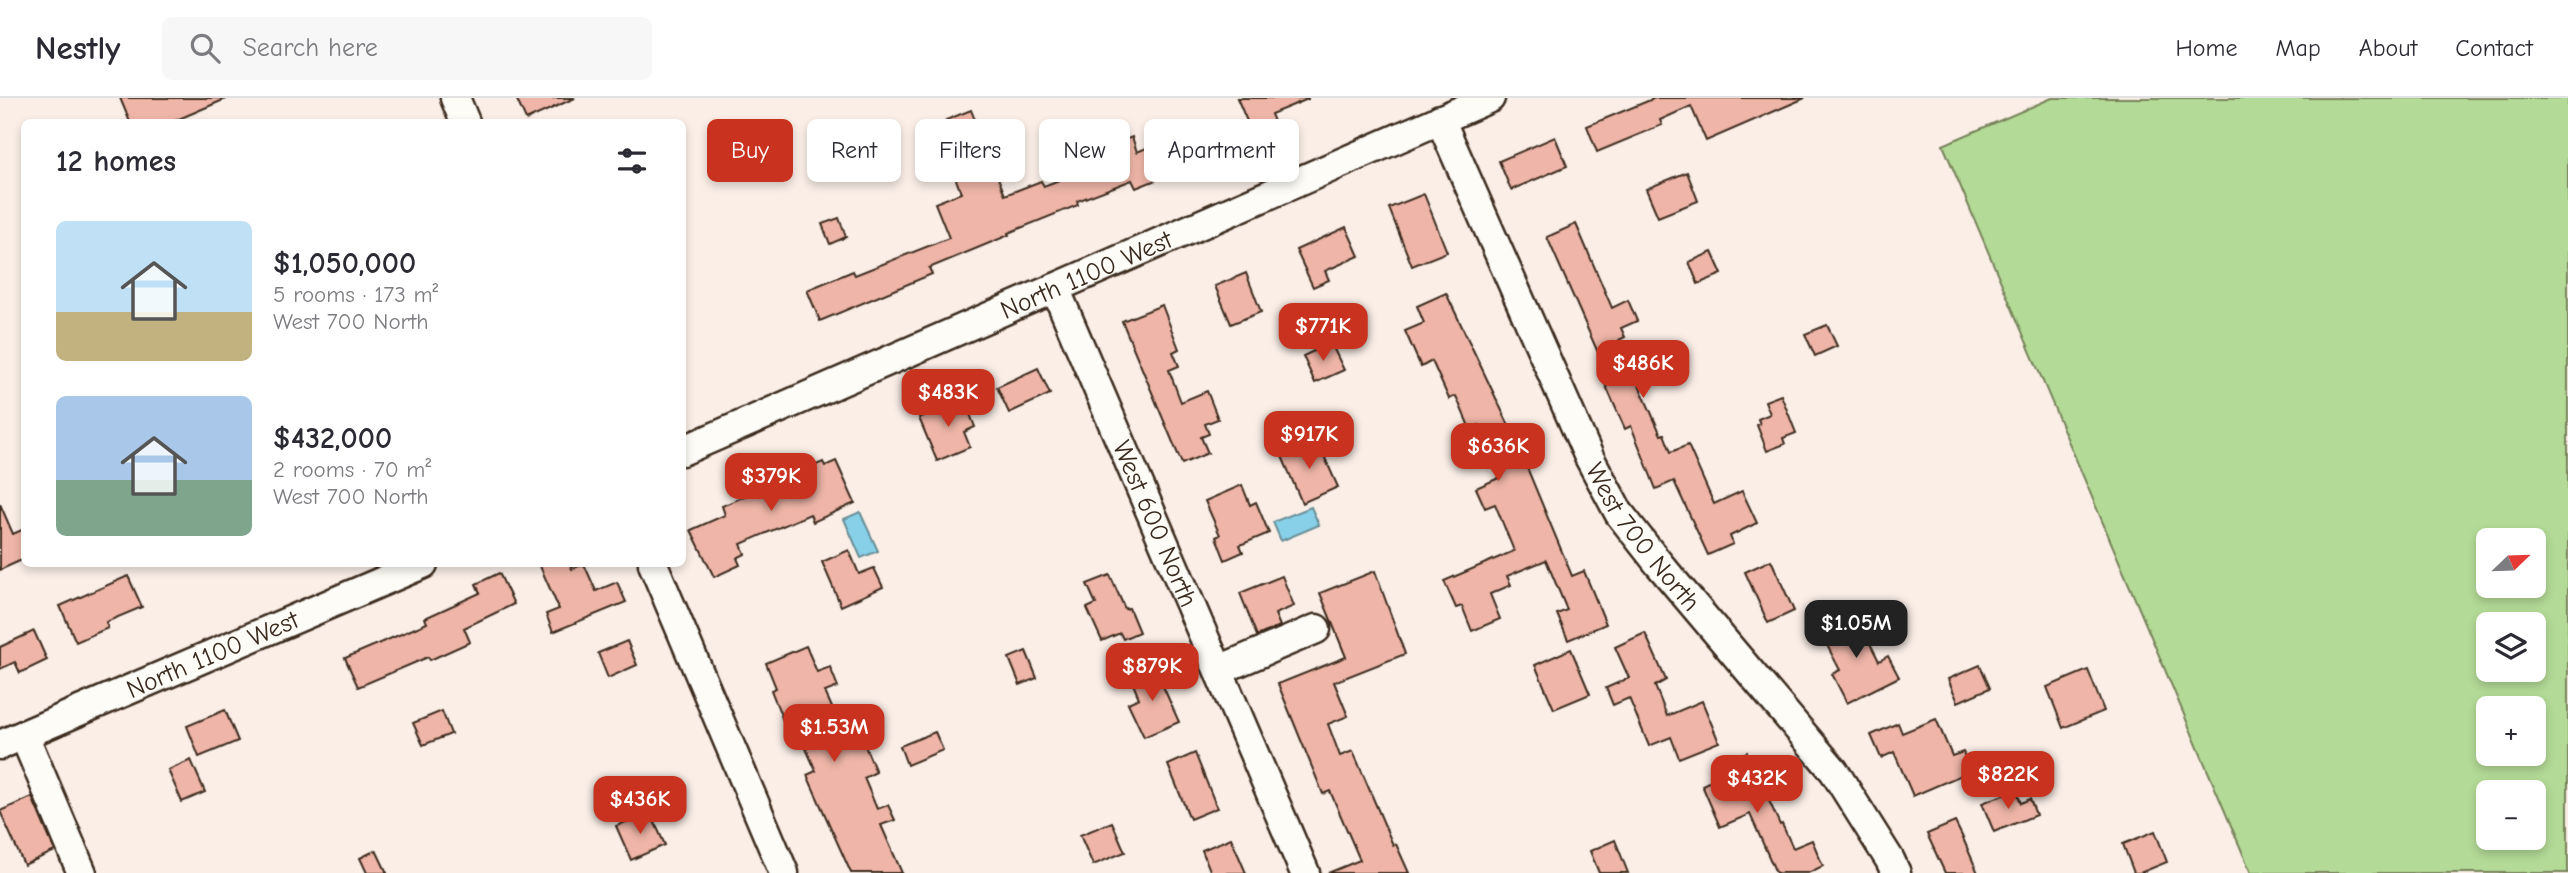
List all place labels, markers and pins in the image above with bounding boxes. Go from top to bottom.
pin: $771K [1274,303,1372,363]
pin: $486K [1594,341,1692,400]
pin: $483K [899,370,997,429]
pin: $917K [1260,412,1358,471]
pin: $636K [1449,424,1547,483]
pin: $379K [722,454,820,513]
pin: $1.05M [1799,601,1913,660]
pin: $879K [1103,644,1201,703]
pin: $1.53M [777,704,891,764]
pin: $822K [1959,752,2057,811]
pin: $432K [1708,756,1806,815]
pin: $436K [591,776,689,836]

